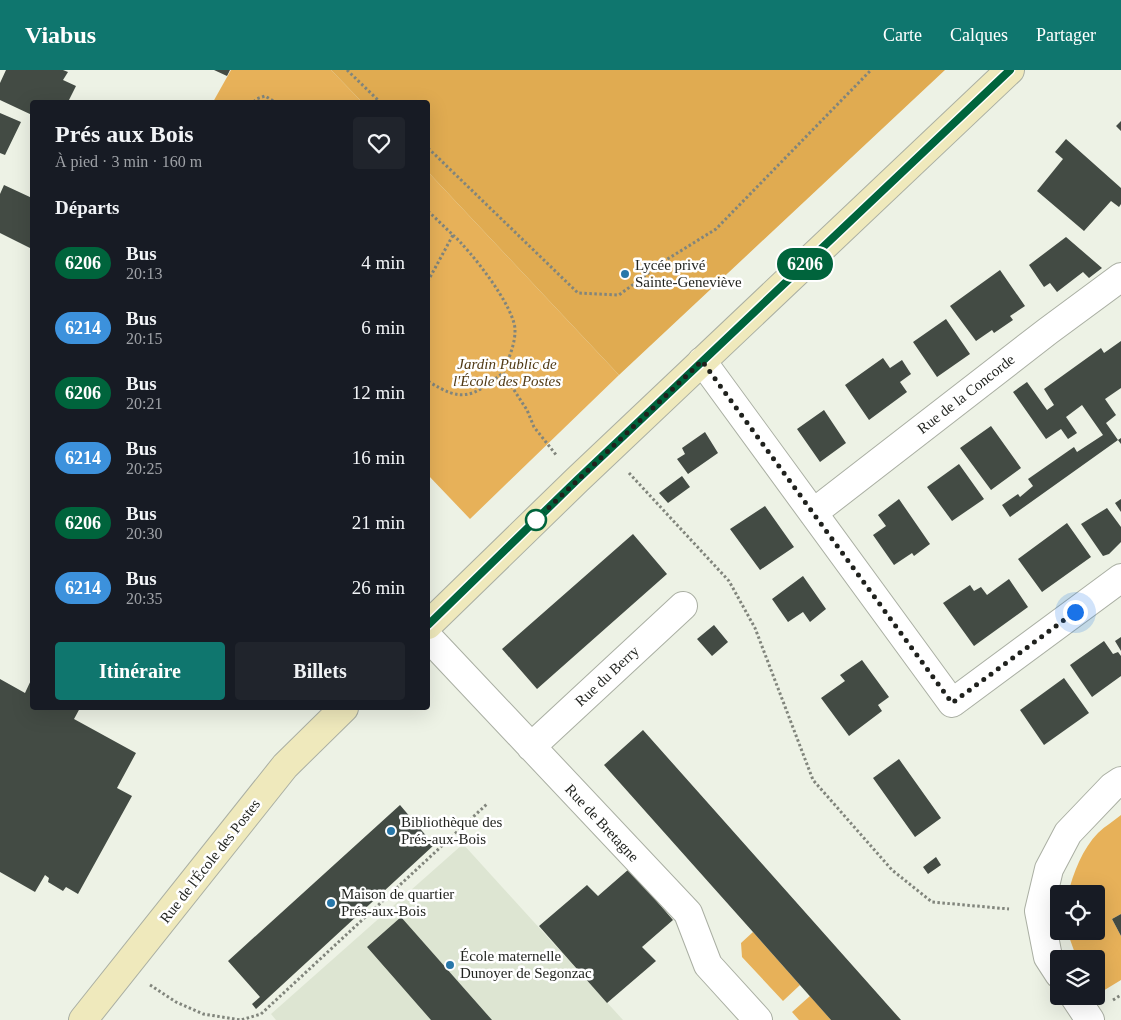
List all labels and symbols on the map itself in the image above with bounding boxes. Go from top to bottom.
line badge: 6206 [770,248,840,280]
place label: Lycée privé Sainte-Geneviève [635,257,742,290]
marker: Lycée privé Sainte-Geneviève [619,268,631,280]
street label: Rue de la Concorde [914,351,1018,437]
park label: Jardin Public de l'École des Postes [453,356,561,389]
unlabelled marker [525,509,547,531]
your location [1063,600,1088,625]
street label: Rue du Berry [572,642,642,709]
street label: Rue de Bretagne [562,781,642,865]
street label: Rue de l'École des Postes [157,796,263,926]
place label: Bibliothèque des Prés-aux-Bois [401,814,502,847]
marker: Bibliothèque des Prés-aux-Bois [385,825,397,837]
place label: Maison de quartier Prés-aux-Bois [341,886,454,919]
marker: Maison de quartier Prés-aux-Bois [325,897,337,909]
place label: École maternelle Dunoyer de Segonzac [460,948,592,981]
marker: École maternelle Dunoyer de Segonzac [444,959,456,971]

